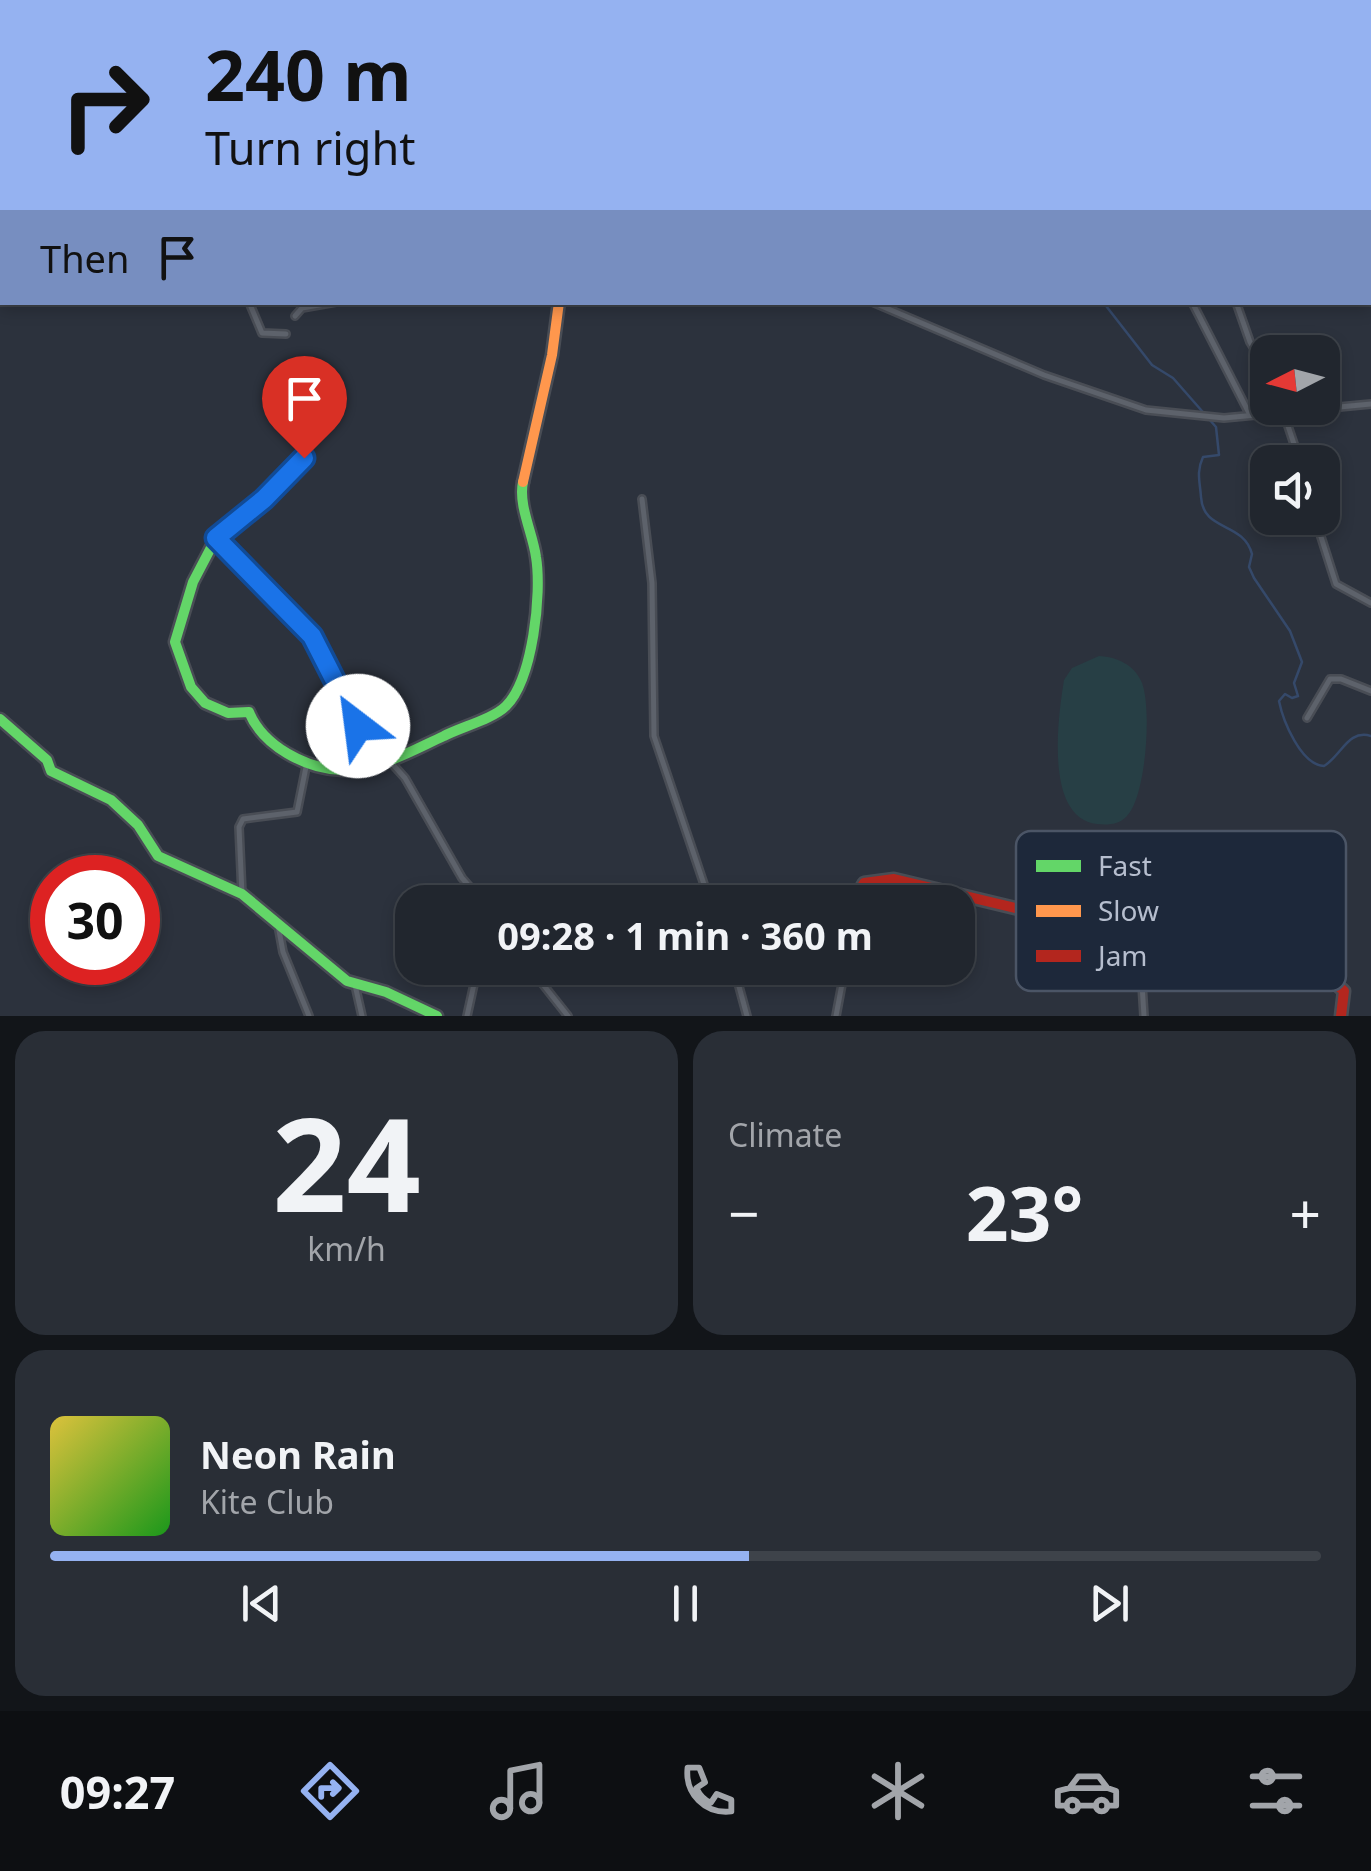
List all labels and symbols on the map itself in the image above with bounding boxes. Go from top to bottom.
north arrow [1250,335,1340,425]
pin [262,356,347,459]
position arrow [306,674,410,778]
legend [1016,831,1346,991]
text: Fast [1098,846,1152,884]
speed limit sign: 30 [30,855,160,985]
text: Slow [1098,891,1159,929]
text: Jam [1095,936,1148,974]

